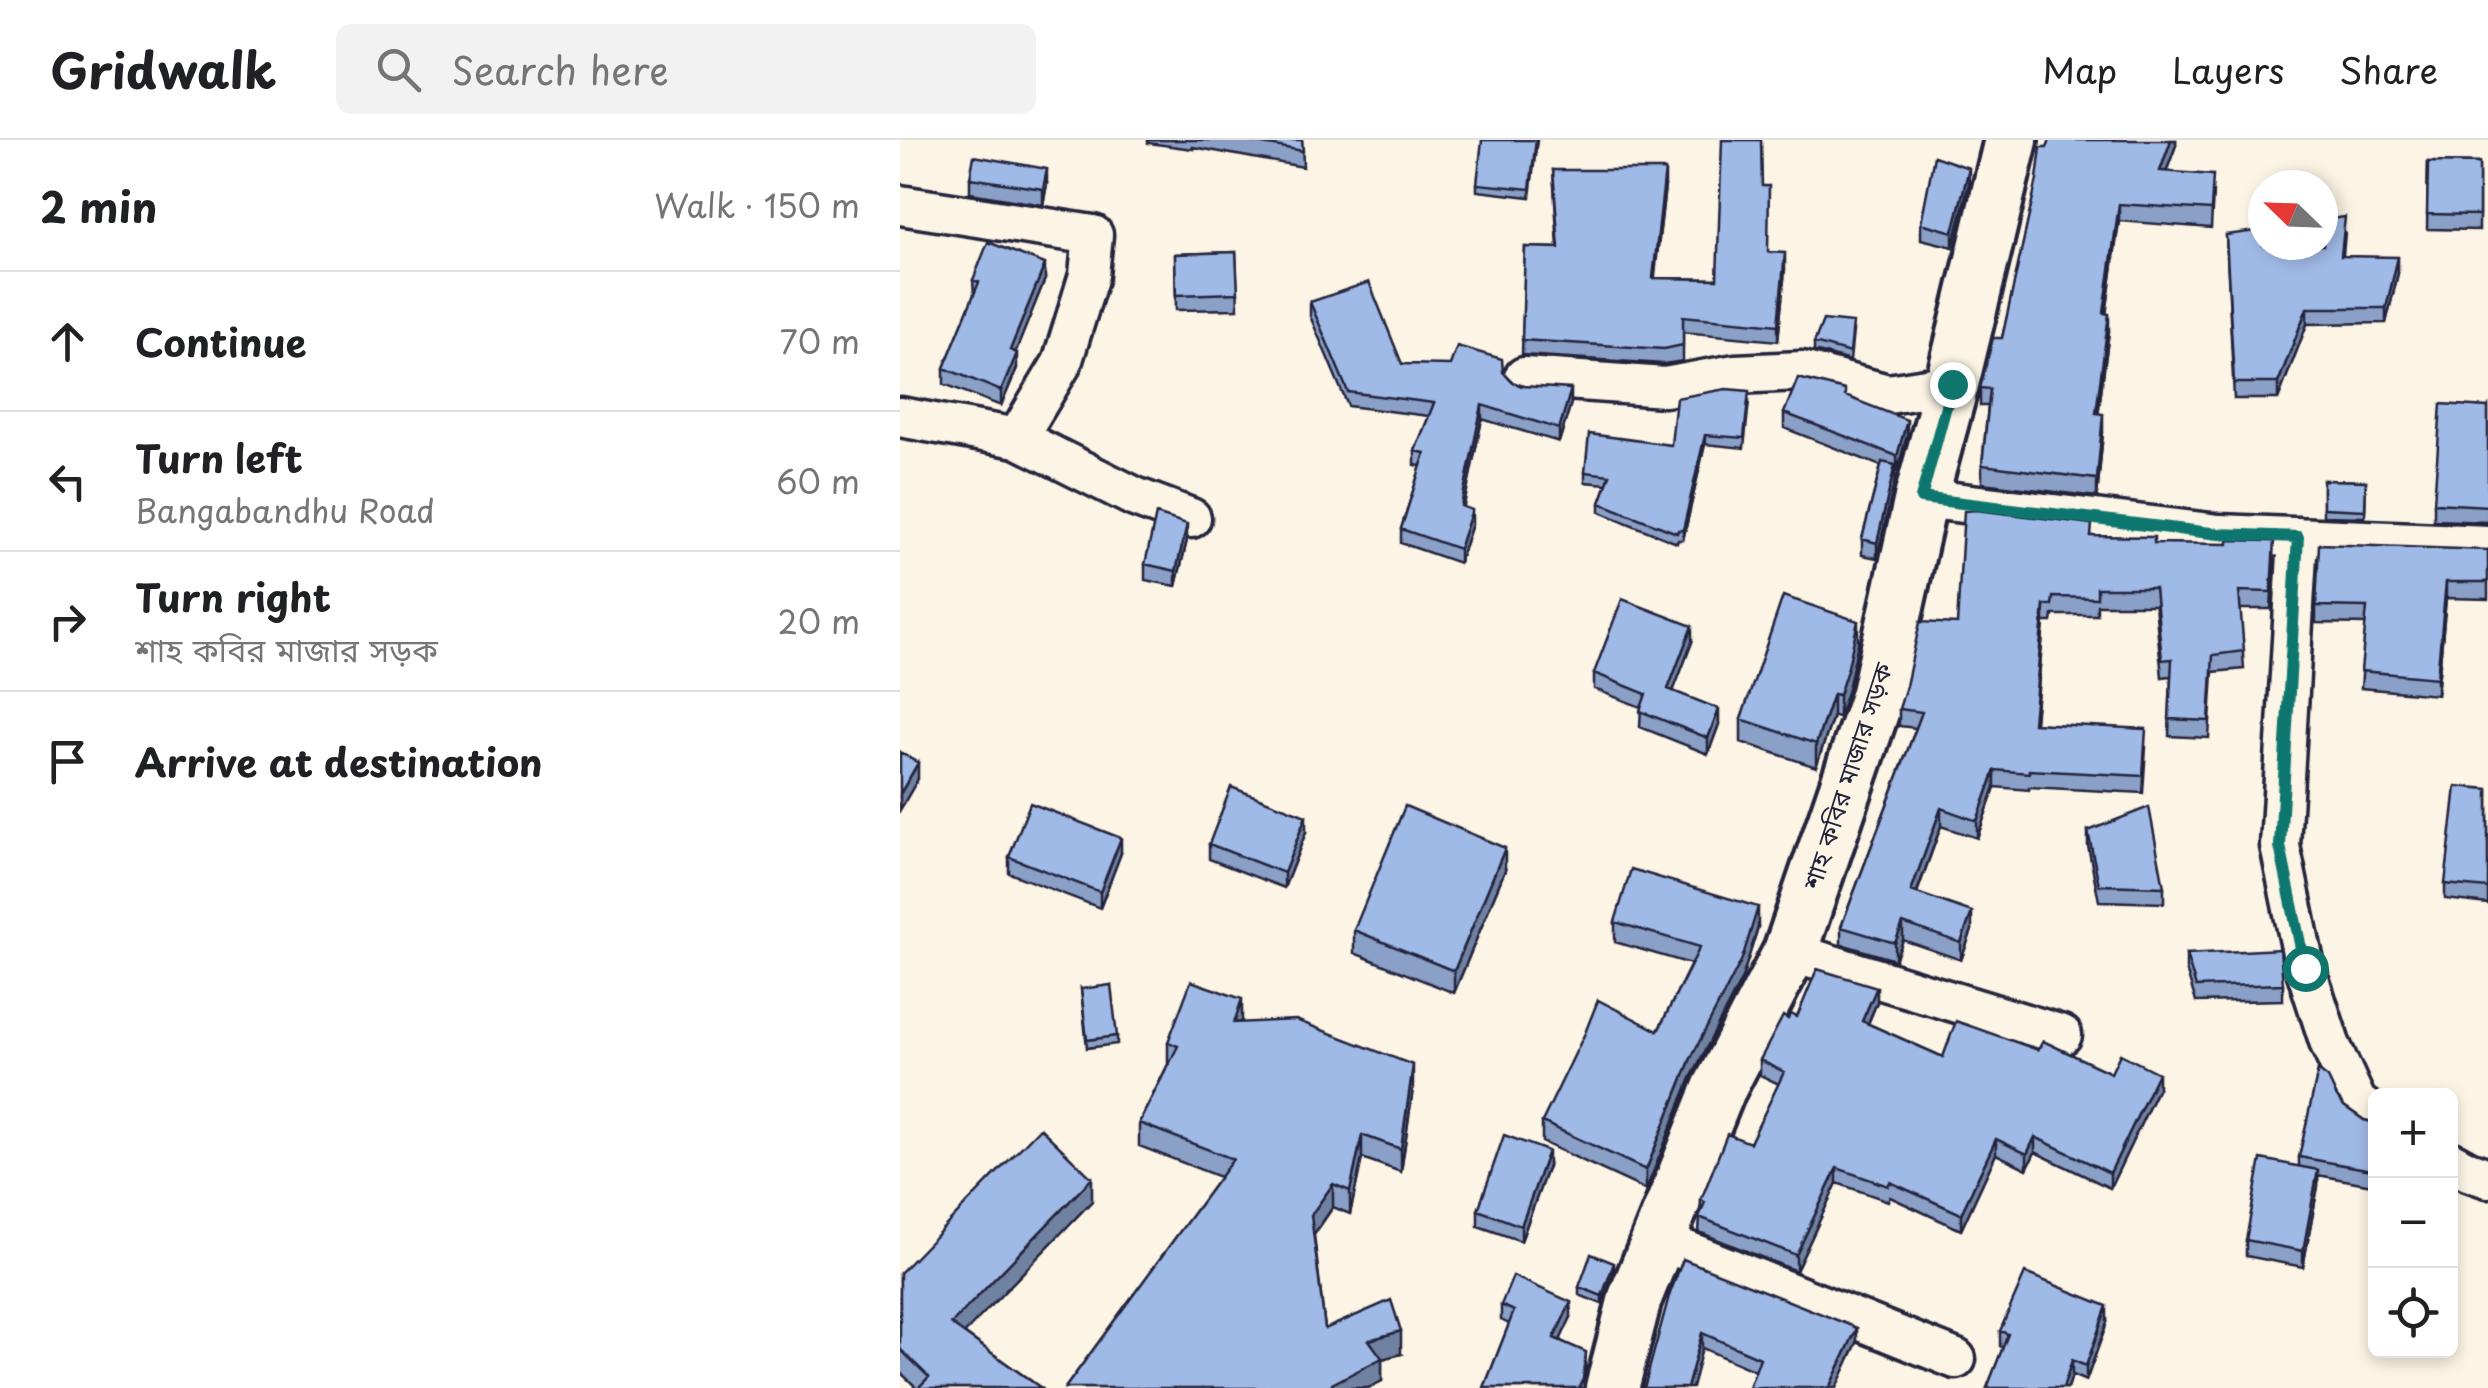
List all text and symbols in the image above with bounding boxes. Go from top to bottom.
search box [336,24,1036,114]
text: Gridwalk [50,33,276,105]
text: Search here [451,41,669,98]
icon: search [371,42,426,97]
text: Map [2042,43,2117,96]
text: Layers [2172,43,2284,96]
text: Share [2339,43,2438,96]
north arrow [2248,170,2338,260]
text: 2 min [40,174,157,237]
text: Walk · 150 m [654,181,860,229]
text: Continue [135,313,306,370]
icon: ahead [40,314,95,369]
text: 70 m [780,317,860,365]
route end [1930,362,1976,408]
text: Turn left [135,429,303,486]
icon: left [40,454,95,509]
text: 60 m [776,457,860,505]
text: Bangabandhu Road [135,486,435,534]
text: Turn right [135,568,331,625]
icon: right [40,594,95,649]
text: 20 m [778,597,860,645]
text: শাহ কবির মাজার সড়ক [135,625,438,673]
street label: শাহ কবির মাজার সড়ক [1792,657,1902,895]
text: Arrive at destination [135,733,543,790]
icon: arrive [40,734,95,789]
route start [2283,946,2329,992]
map controls [2368,1088,2458,1358]
button: + [2368,1088,2458,1178]
button: − [2368,1178,2458,1268]
button: locate [2368,1268,2458,1358]

